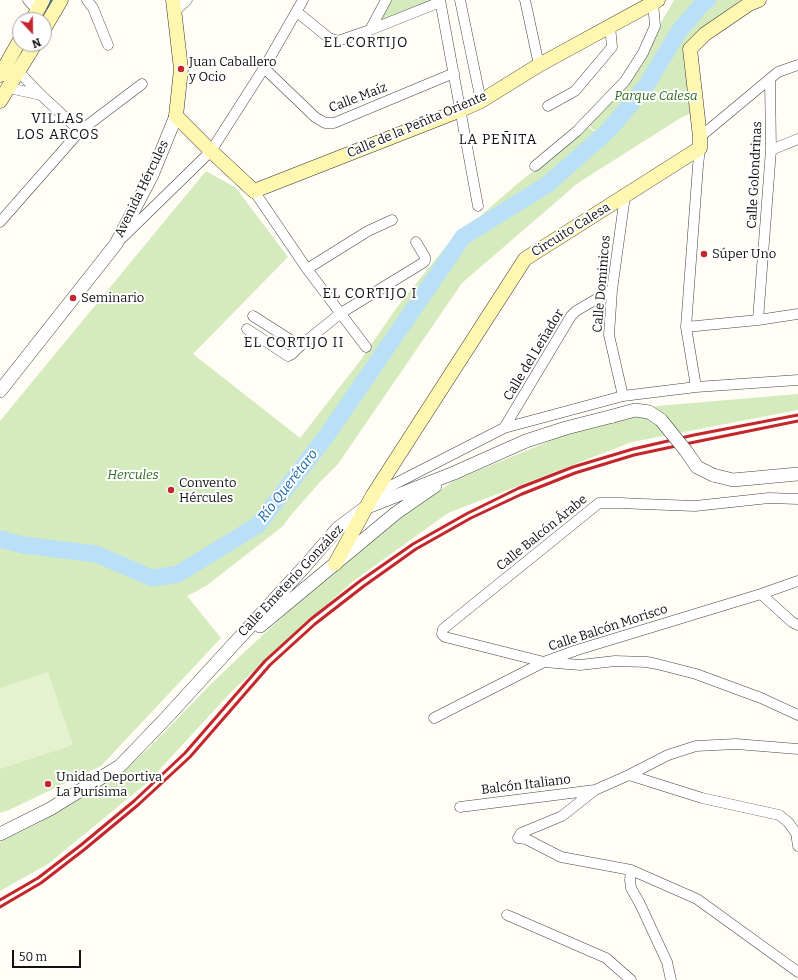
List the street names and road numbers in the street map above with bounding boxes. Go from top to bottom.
street label: Calle Maíz [327,80,389,116]
street label: Calle de la Peñita Oriente [345,89,489,161]
street label: Calle Golondrinas [744,121,766,229]
street label: Avenida Hércules [112,138,172,240]
street label: Circuito Calesa [529,200,613,260]
street label: Calle Dominicos [590,235,614,333]
street label: Calle del Leñador [501,306,567,404]
street label: Calle Balcón Árabe [494,492,590,574]
street label: Calle Emeterio González [235,522,347,640]
street label: Calle Balcón Morisco [546,601,670,655]
street label: Balcón Italiano [480,772,572,798]

